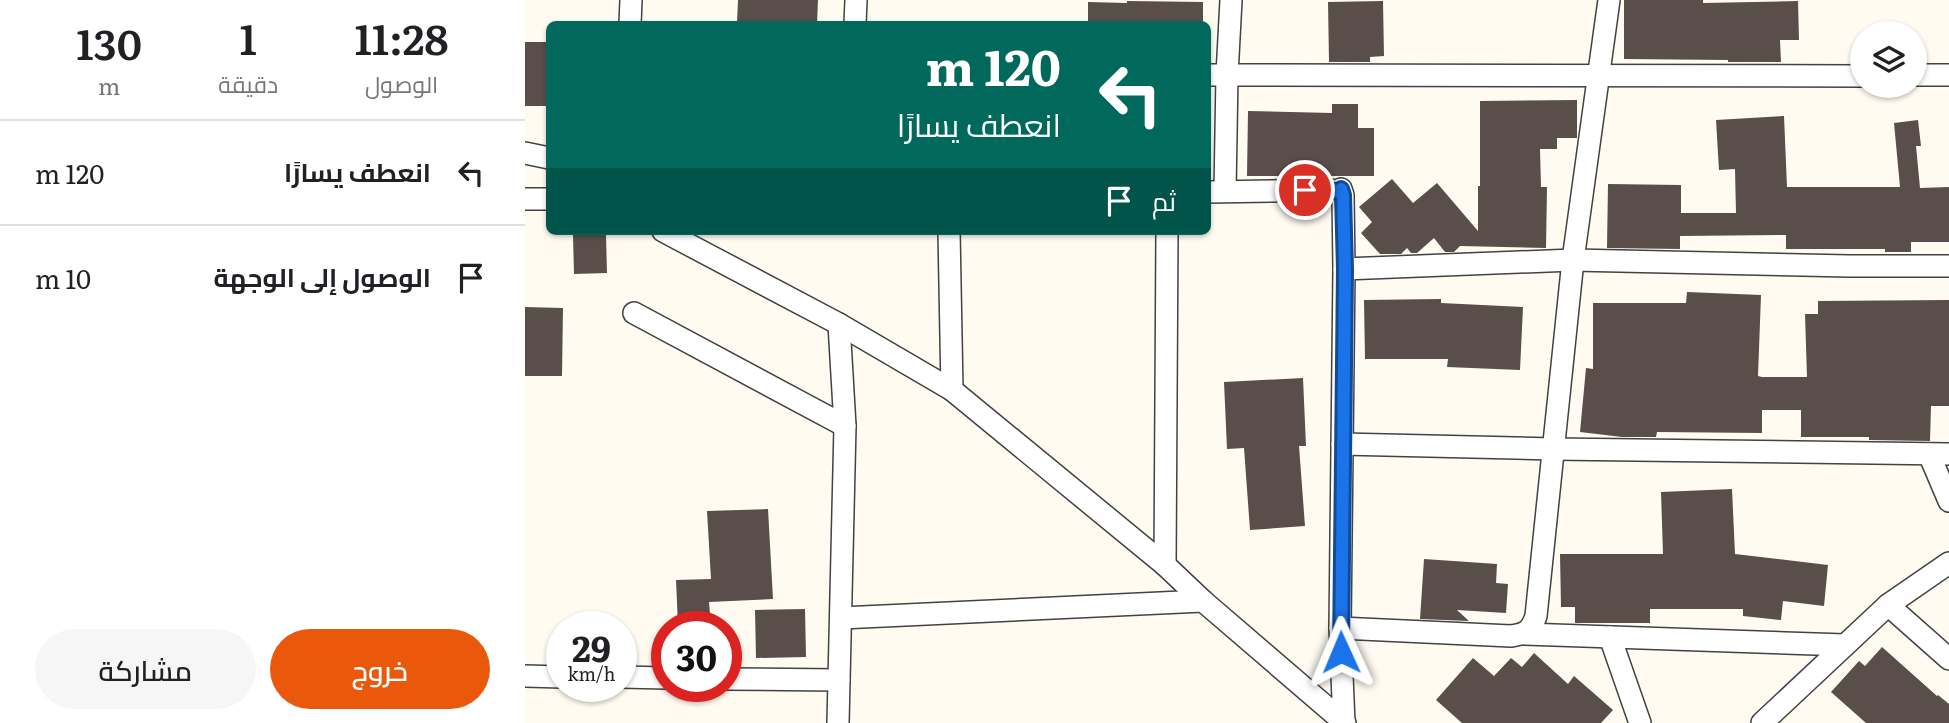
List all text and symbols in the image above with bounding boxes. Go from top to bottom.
text: 1 [240,6,257,68]
text: 11:28 [354,6,449,68]
text: 130 [76,11,142,73]
map controls [1850,21,1927,98]
button: layers [1850,21,1927,98]
text: 120 m [926,28,1061,101]
icon: left [1085,49,1176,140]
text: دقيقة [218,66,278,100]
text: الوصول [365,66,438,100]
text: m [98,68,120,102]
text: انعطف يسارًا [897,99,1061,147]
text: انعطف يسارًا [284,151,431,190]
text: 120 m [35,153,104,192]
icon: left [452,154,490,192]
pin [1275,160,1335,220]
icon: arrive [1286,171,1324,209]
text: ثم [1152,180,1176,219]
icon: arrive [1100,182,1138,220]
text: الوصول إلى الوجهة [213,256,431,295]
text: 10 m [35,258,91,297]
icon: arrive [452,259,490,297]
speed limit sign: 30 [651,611,742,702]
position arrow [1304,615,1378,689]
text: 29 [572,621,611,673]
button: مشاركة [35,629,256,709]
button: خروج [270,629,490,709]
text: km/h [568,660,615,687]

